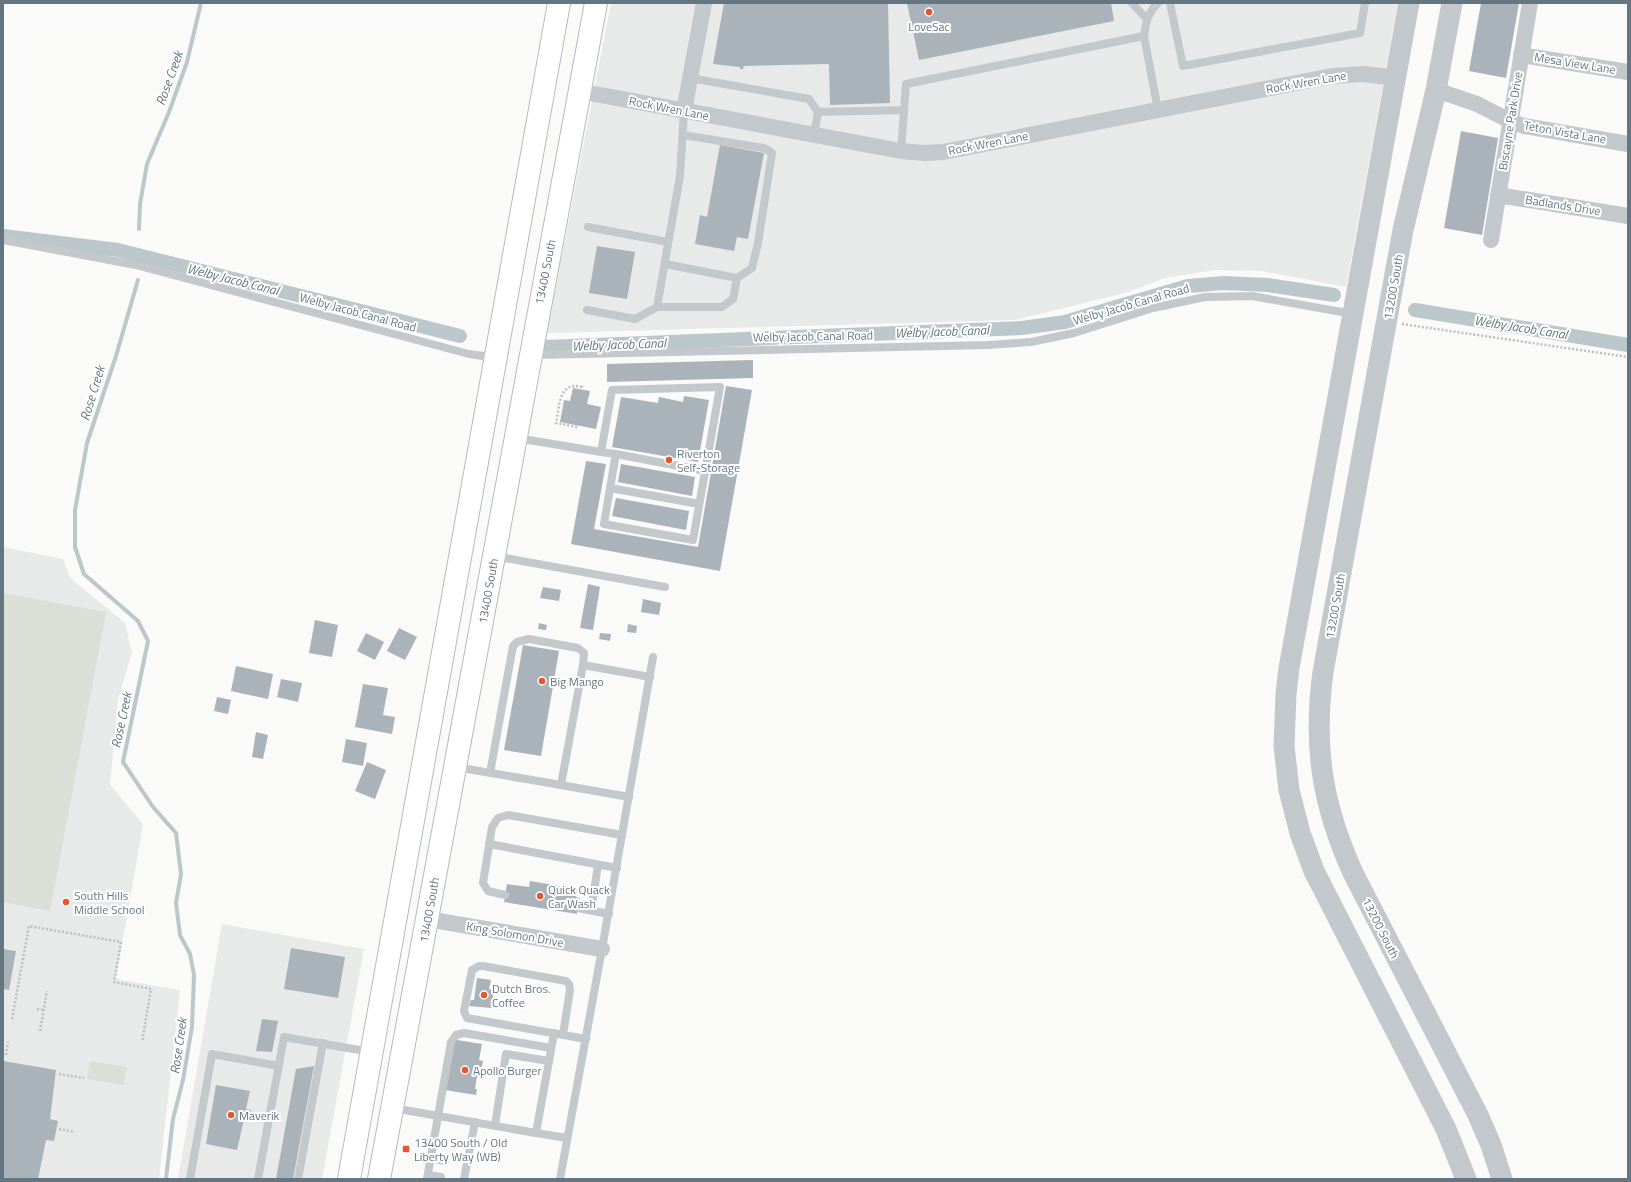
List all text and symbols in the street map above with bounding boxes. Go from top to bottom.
marker: LoveSac [924,7,934,17]
place label: LoveSac [908,17,950,36]
water label: Rose Creek [150,46,189,108]
street label: Mesa View Lane [1533,47,1617,79]
street label: Rock Wren Lane [1264,66,1348,98]
street label: Biscayne Park Drive [1493,70,1527,172]
street label: Rock Wren Lane [627,91,711,125]
street label: Teton Vista Lane [1522,115,1608,149]
street label: Rock Wren Lane [946,126,1030,160]
street label: Badlands Drive [1524,190,1602,220]
street label: 13400 South [529,238,561,306]
street label: 13200 South [1378,253,1408,321]
water label: Welby Jacob Canal [185,258,283,301]
street label: Welby Jacob Canal Road [1071,278,1191,330]
street label: Welby Jacob Canal Road [297,287,419,337]
water label: Welby Jacob Canal [1473,310,1571,345]
water label: Welby Jacob Canal [895,319,991,343]
street label: Welby Jacob Canal Road [753,325,873,347]
water label: Welby Jacob Canal [572,332,668,356]
water label: Rose Creek [74,361,110,423]
place label: Riverton Self-Storage [677,444,740,477]
marker: Riverton Self-Storage [664,455,674,465]
street label: 13400 South [473,557,503,625]
street label: 13200 South [1320,572,1350,640]
place label: Big Mango [550,672,604,691]
marker: Big Mango [537,676,547,686]
water label: Rose Creek [105,688,137,750]
street label: 13400 South [414,876,444,944]
place label: Quick Quack Car Wash [548,880,610,913]
place label: South Hills Middle School [74,886,145,919]
marker: Quick Quack Car Wash [535,891,545,901]
street label: 13200 South [1358,894,1404,962]
marker: South Hills Middle School [61,897,71,907]
street label: King Solomon Drive [465,916,565,952]
place label: Dutch Bros. Coffee [492,979,551,1012]
marker: Dutch Bros. Coffee [479,990,489,1000]
water label: Rose Creek [164,1014,192,1075]
place label: Apollo Burger [473,1061,542,1080]
marker: Apollo Burger [460,1065,470,1075]
place label: Maverik [239,1106,280,1125]
marker: Maverik [226,1110,236,1120]
place label: 13400 South / Old Liberty Way (WB) [414,1133,507,1166]
marker: 13400 South / Old Liberty Way (WB) [401,1144,411,1154]

